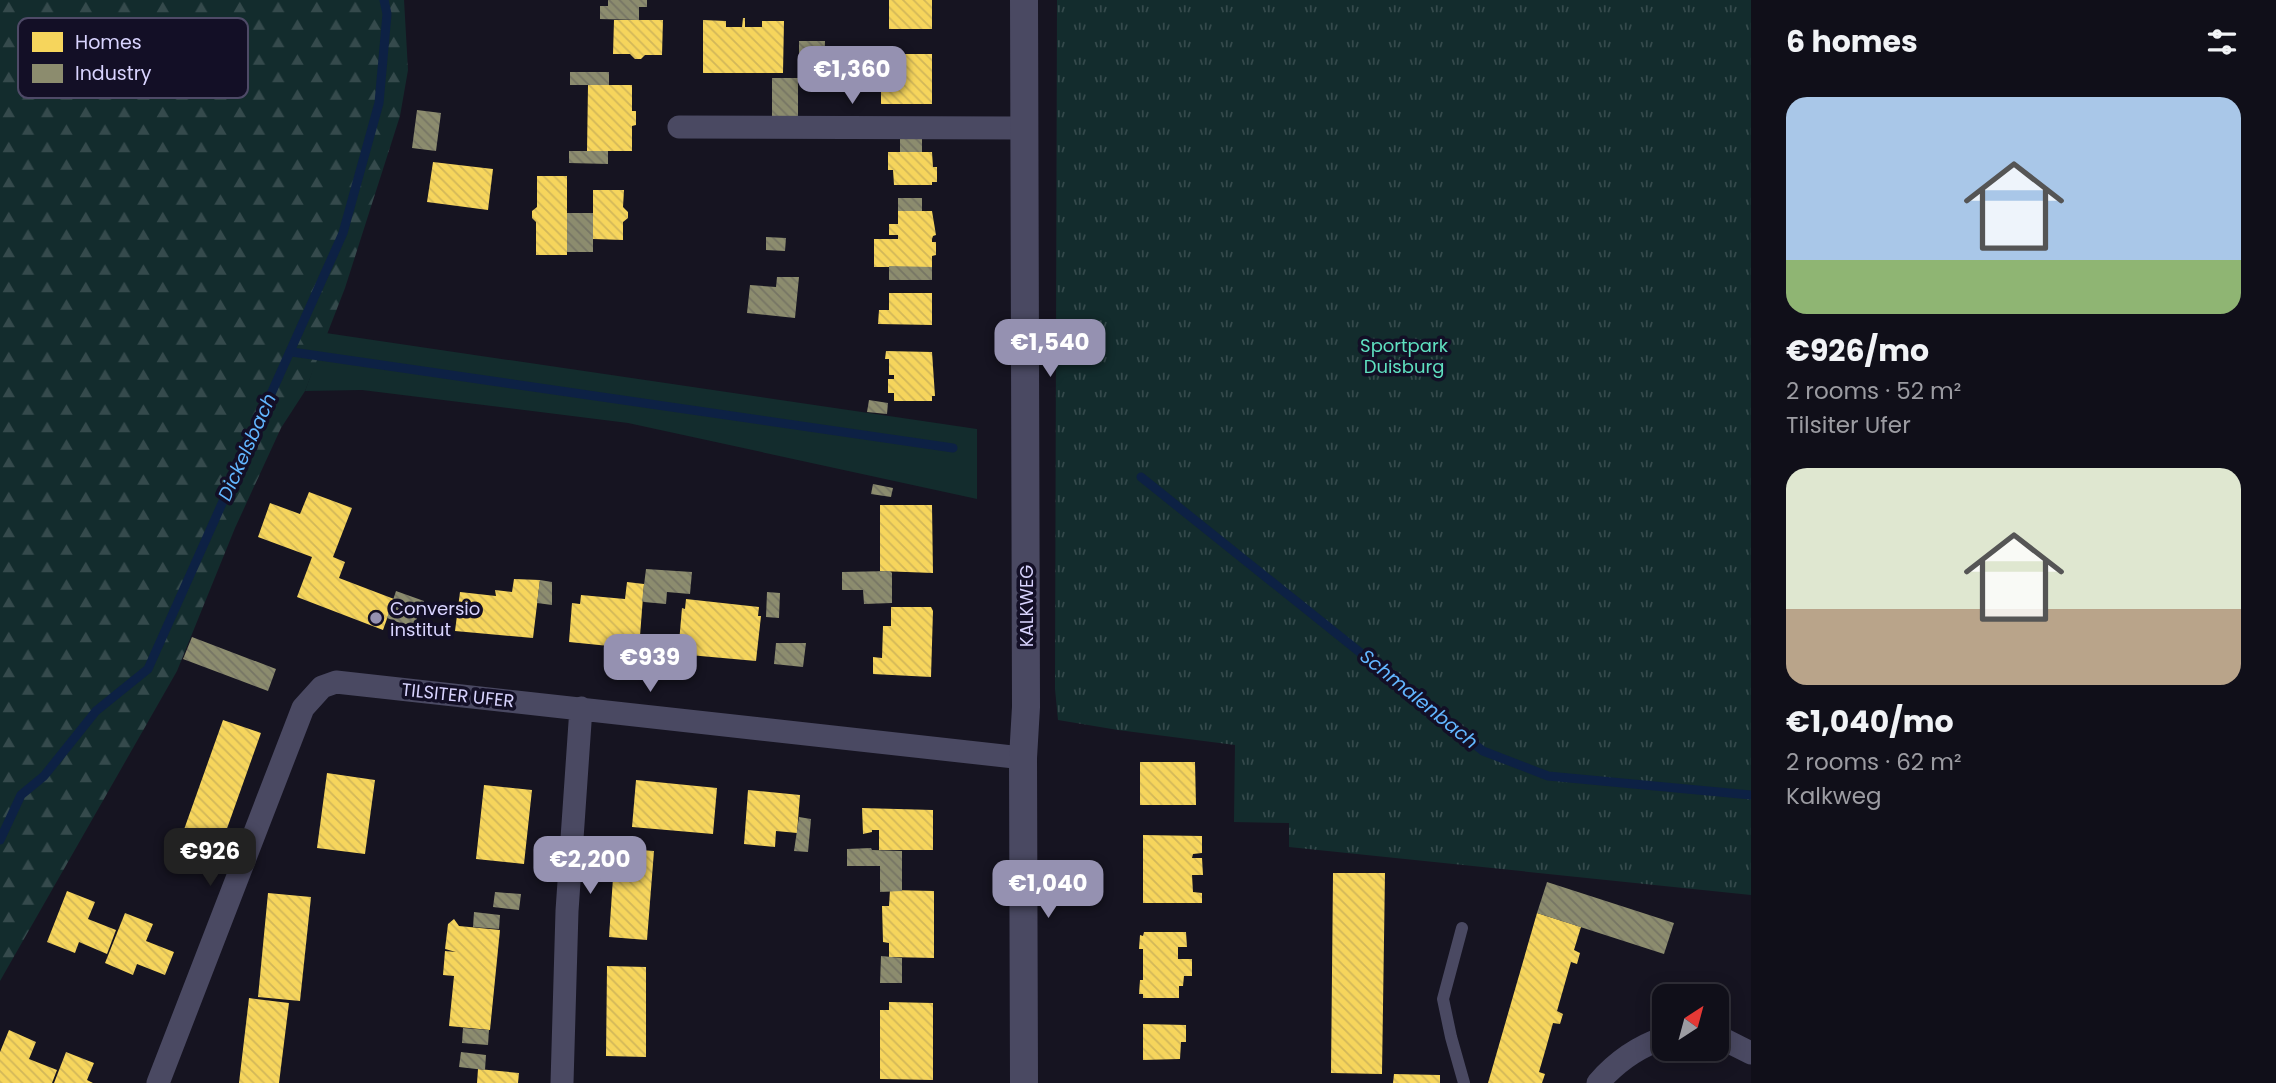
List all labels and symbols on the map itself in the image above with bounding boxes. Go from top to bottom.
legend [18,18,248,98]
text: Homes [75,29,142,56]
pin: €1,360 [795,46,909,106]
text: Industry [75,60,152,87]
pin: €1,540 [993,320,1107,379]
park label: Sportpark Duisburg [1360,333,1449,379]
water label: Dickelsbach [211,389,283,505]
street label: KALKWEG [1014,565,1039,647]
place label: Conversio institut [390,596,480,642]
marker: Conversio institut [368,610,384,626]
pin: €939 [609,634,691,694]
water label: Schmalenbach [1354,643,1484,755]
street label: TILSITER UFER [400,677,516,713]
pin: €926 [169,828,251,888]
pin: €2,200 [533,836,647,896]
pin: €1,040 [991,860,1105,920]
north arrow [1652,984,1729,1060]

